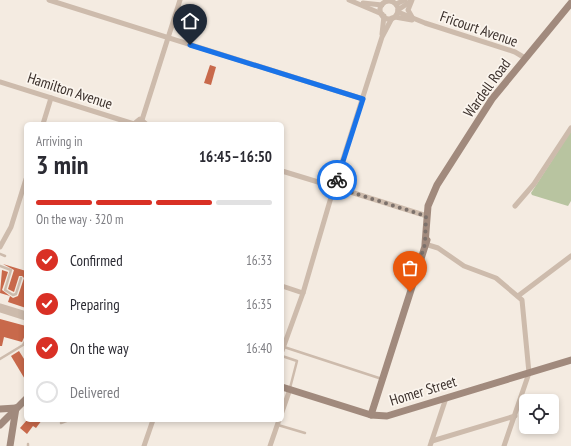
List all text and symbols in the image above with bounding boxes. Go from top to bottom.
pin [173,4,207,45]
street label: Fricourt Avenue [438,6,521,51]
icon: home [179,10,201,32]
street label: Wardell Road [459,55,514,121]
street label: Hamilton Avenue [25,68,115,113]
text: Arriving in [36,133,83,150]
text: 16:45–16:50 [199,147,272,166]
text: 3 min [36,148,89,181]
courier [317,160,357,200]
icon: bike [326,169,348,191]
text: On the way · 320 m [36,211,123,228]
icon: check [36,249,58,271]
text: Confirmed [70,251,123,270]
pin [393,251,427,292]
text: 16:33 [246,252,272,269]
icon: bag [399,257,421,279]
icon: check [36,293,58,315]
text: Preparing [70,295,120,314]
text: 16:35 [246,296,272,313]
icon: check [36,337,58,359]
text: On the way [70,339,129,358]
text: 16:40 [246,340,272,357]
street label: Homer Street [387,371,459,410]
text: Delivered [70,383,120,402]
map controls [519,394,559,434]
button: locate [519,394,559,434]

